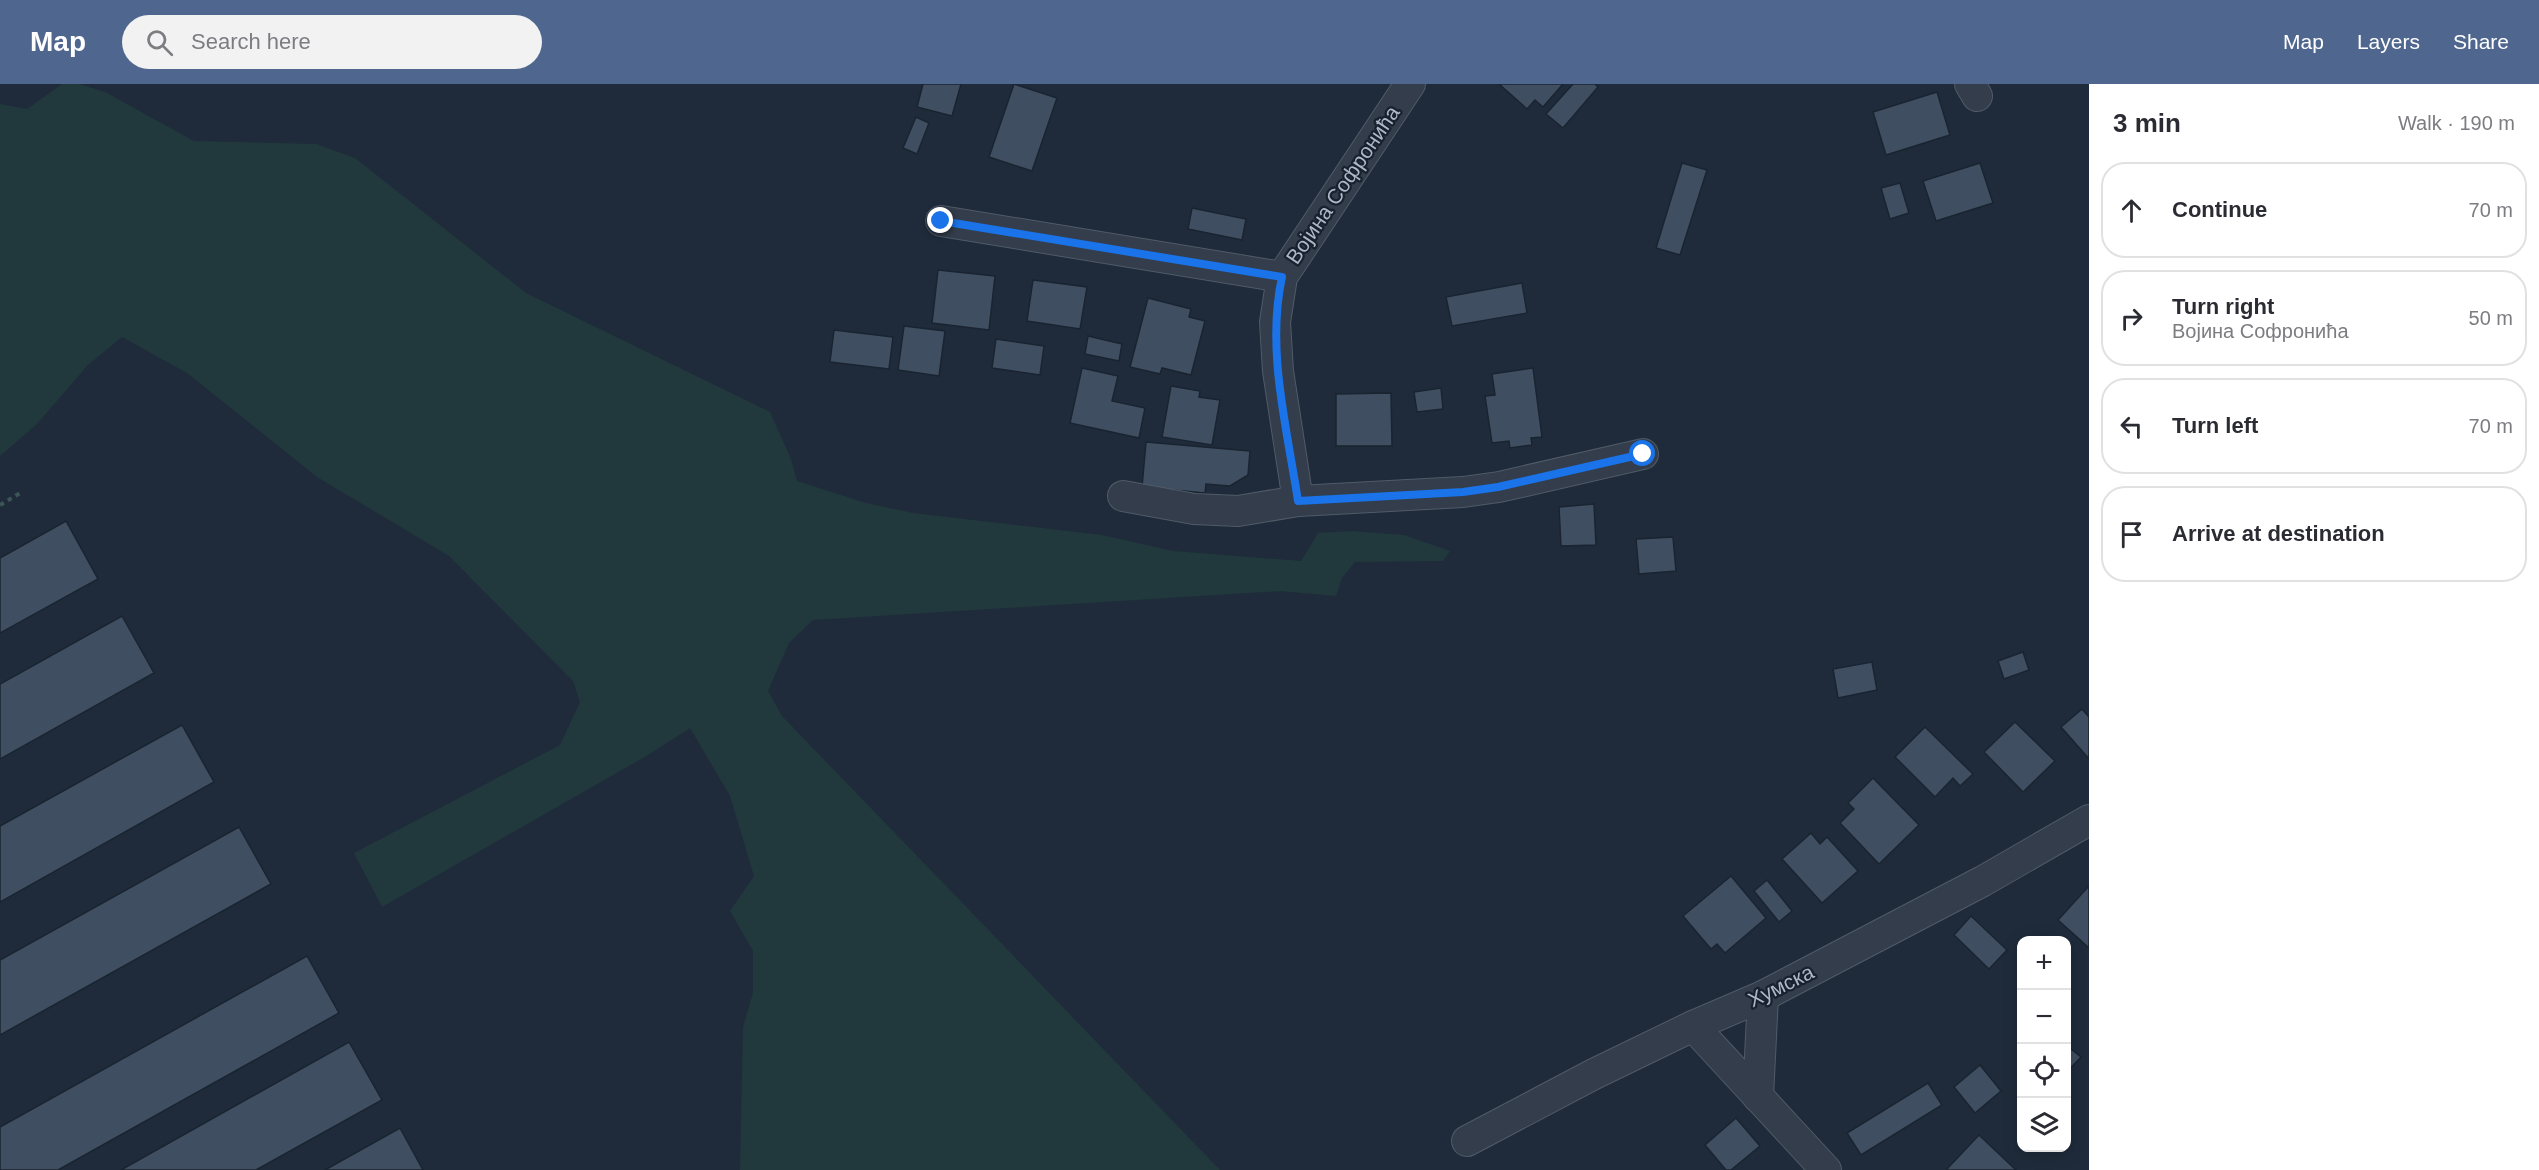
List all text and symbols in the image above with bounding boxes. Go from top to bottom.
search box [122,15,542,69]
text: Map [30,26,86,57]
icon: search [143,26,176,59]
text: Search here [191,29,311,54]
text: Map [2283,30,2324,53]
text: Layers [2357,30,2420,53]
text: Share [2453,30,2509,53]
street label: Војина Софронића [1281,101,1404,268]
text: 3 min [2113,108,2181,138]
text: Walk · 190 m [2398,112,2515,134]
icon: ahead [2115,194,2148,227]
text: Continue [2172,197,2267,222]
text: 70 m [2469,199,2513,221]
route end [927,207,953,233]
text: Turn right [2172,294,2274,319]
icon: right [2115,302,2148,335]
text: 50 m [2469,307,2513,329]
text: Војина Софронића [2172,320,2349,342]
icon: left [2115,410,2148,443]
text: Turn left [2172,413,2258,438]
text: 70 m [2469,415,2513,437]
route start [1629,440,1655,466]
icon: arrive [2115,518,2148,551]
text: Arrive at destination [2172,521,2385,546]
map controls [2017,936,2071,1152]
button: + [2017,936,2071,990]
street label: Хумска [1744,960,1818,1011]
button: − [2017,990,2071,1044]
button: locate [2017,1044,2071,1098]
button: layers [2017,1098,2071,1152]

